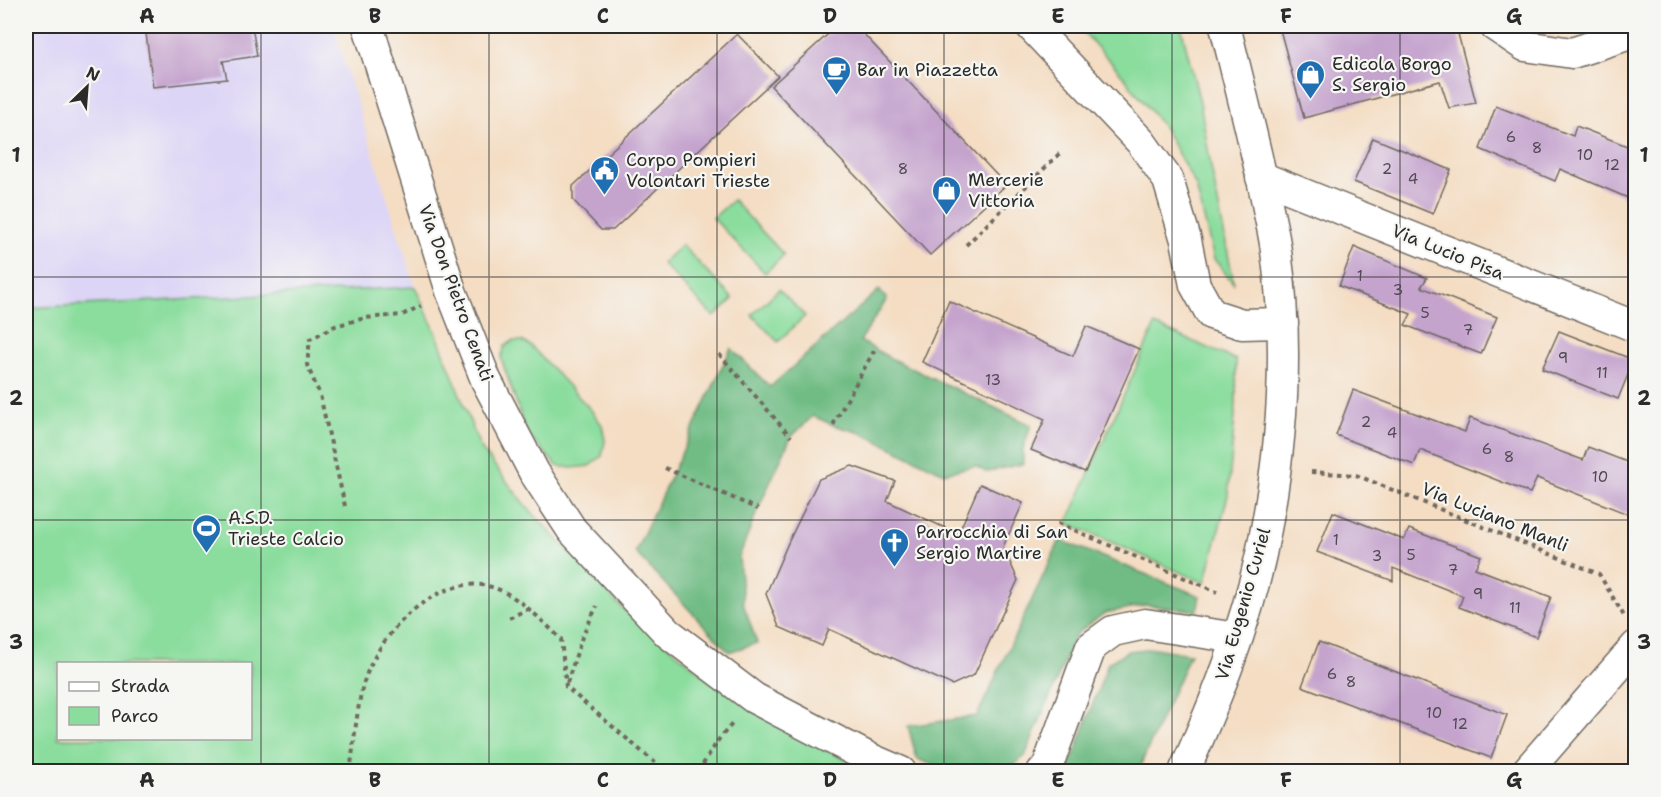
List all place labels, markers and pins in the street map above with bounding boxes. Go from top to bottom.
place label: Edicola Borgo S. Sergio [1332,52,1452,97]
cafe icon: Bar in Piazzetta [820,54,852,96]
place label: Bar in Piazzetta [857,58,998,82]
shop icon: Edicola Borgo S. Sergio [1295,58,1327,100]
place label: Corpo Pompieri Volontari Trieste [626,148,770,193]
public building icon: Corpo Pompieri Volontari Trieste [589,154,621,196]
place label: Mercerie Vittoria [968,168,1044,213]
shop icon: Mercerie Vittoria [931,174,963,216]
place label: A.S.D. Trieste Calcio [228,506,344,551]
sports icon: A.S.D. Trieste Calcio [191,512,223,554]
place label: Parrocchia di San Sergio Martire [916,520,1068,565]
church icon: Parrocchia di San Sergio Martire [879,526,911,568]

